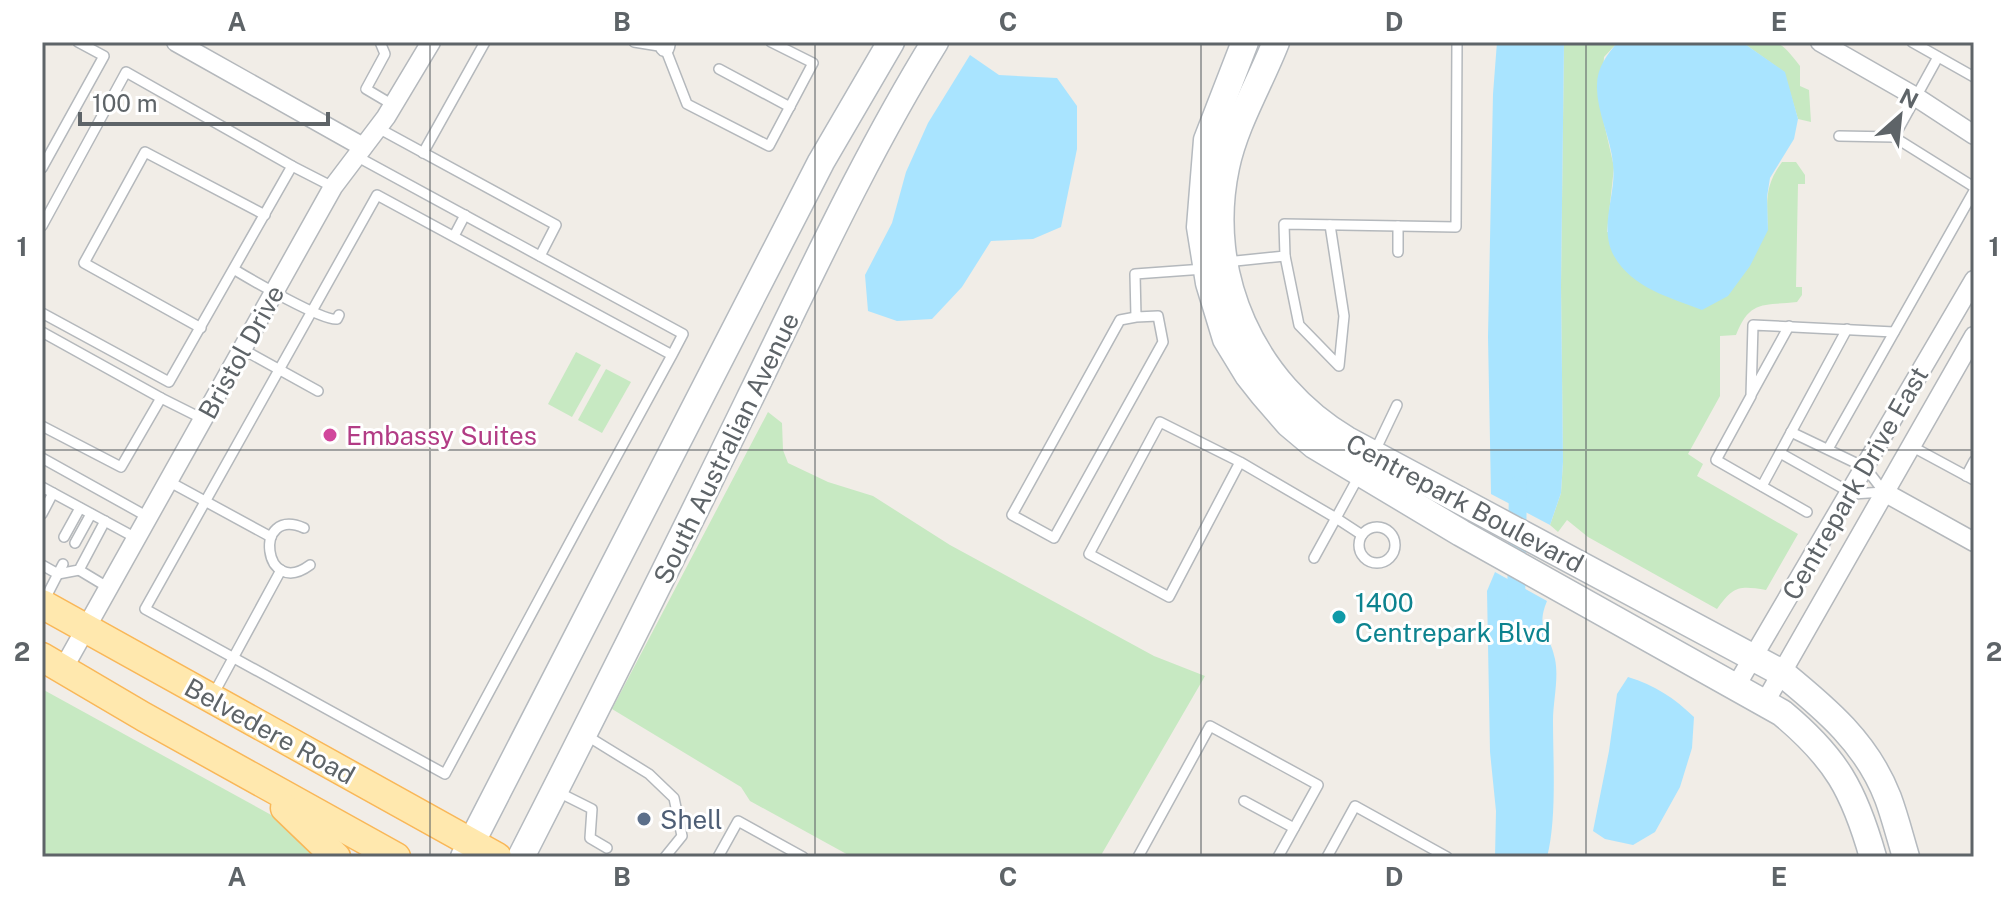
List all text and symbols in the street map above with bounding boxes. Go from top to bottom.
text: A [228,6,247,37]
text: B [613,6,631,37]
text: C [999,6,1017,37]
text: D [1385,6,1403,37]
text: E [1771,6,1787,37]
scale bar [80,76,328,126]
north arrow [1860,76,1940,156]
text: N [1896,83,1923,114]
text: 100 m [92,89,158,117]
text: 1 [16,231,28,262]
text: 1 [1988,231,2000,262]
street label: Bristol Drive [192,280,290,424]
street label: South Australian Avenue [647,307,805,589]
street label: Centrepark Drive East [1776,361,1934,605]
place label: Embassy Suites [346,420,537,451]
marker: Embassy Suites [321,426,339,444]
street label: Centrepark Boulevard [1341,427,1589,579]
place label: 1400 Centrepark Blvd [1355,587,1551,648]
marker: 1400 Centrepark Blvd [1330,608,1348,626]
text: 2 [14,636,30,667]
text: 2 [1986,636,2002,667]
street label: Belvedere Road [179,671,361,791]
place label: Shell [660,804,723,835]
marker: Shell [635,810,653,828]
text: A [228,861,247,892]
text: B [613,861,631,892]
text: C [999,861,1017,892]
text: D [1385,861,1403,892]
text: E [1771,861,1787,892]

